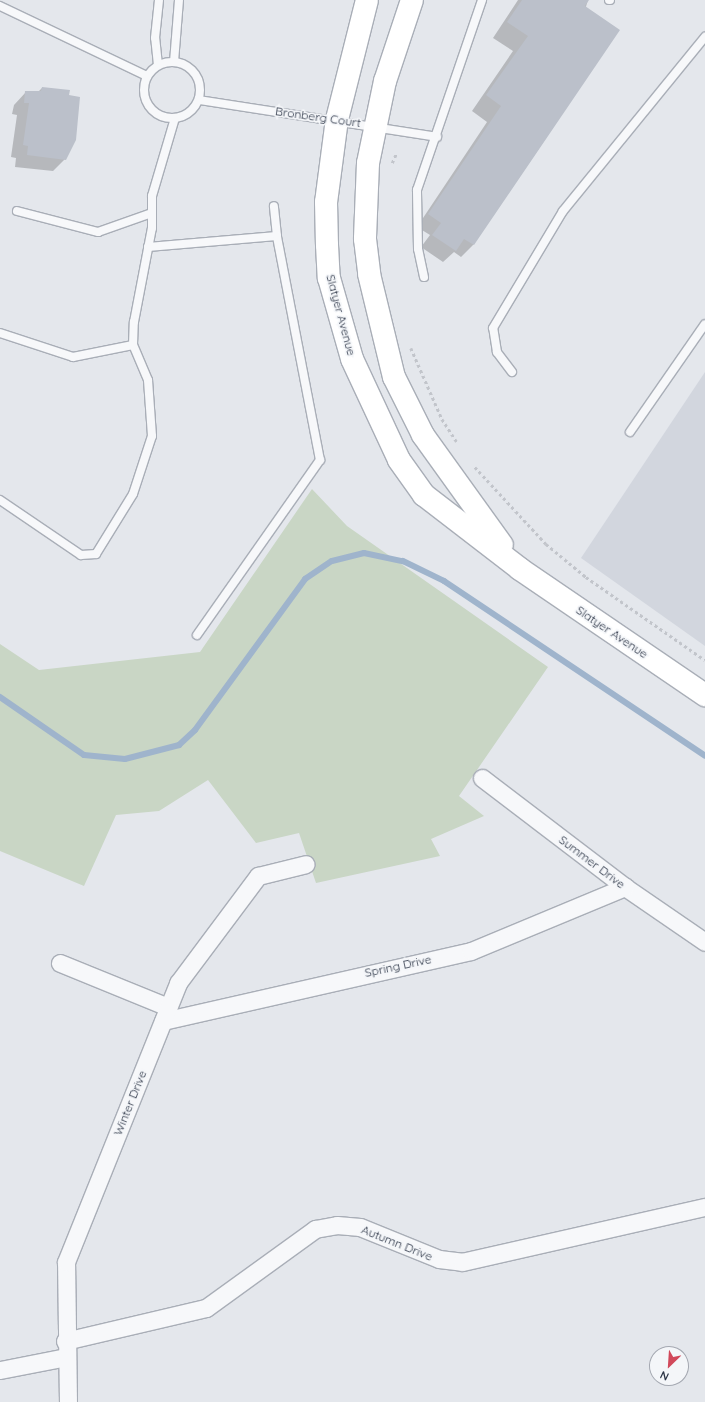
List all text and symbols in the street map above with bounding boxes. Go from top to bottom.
street label: Bronberg Court [274,104,362,130]
street label: Slatyer Avenue [323,273,359,357]
street label: Slatyer Avenue [573,603,651,661]
street label: Summer Drive [556,832,628,892]
street label: Spring Drive [363,952,433,980]
street label: Winter Drive [110,1068,150,1138]
street label: Autumn Drive [359,1222,435,1264]
north arrow [649,1346,689,1386]
text: N [658,1368,671,1384]

